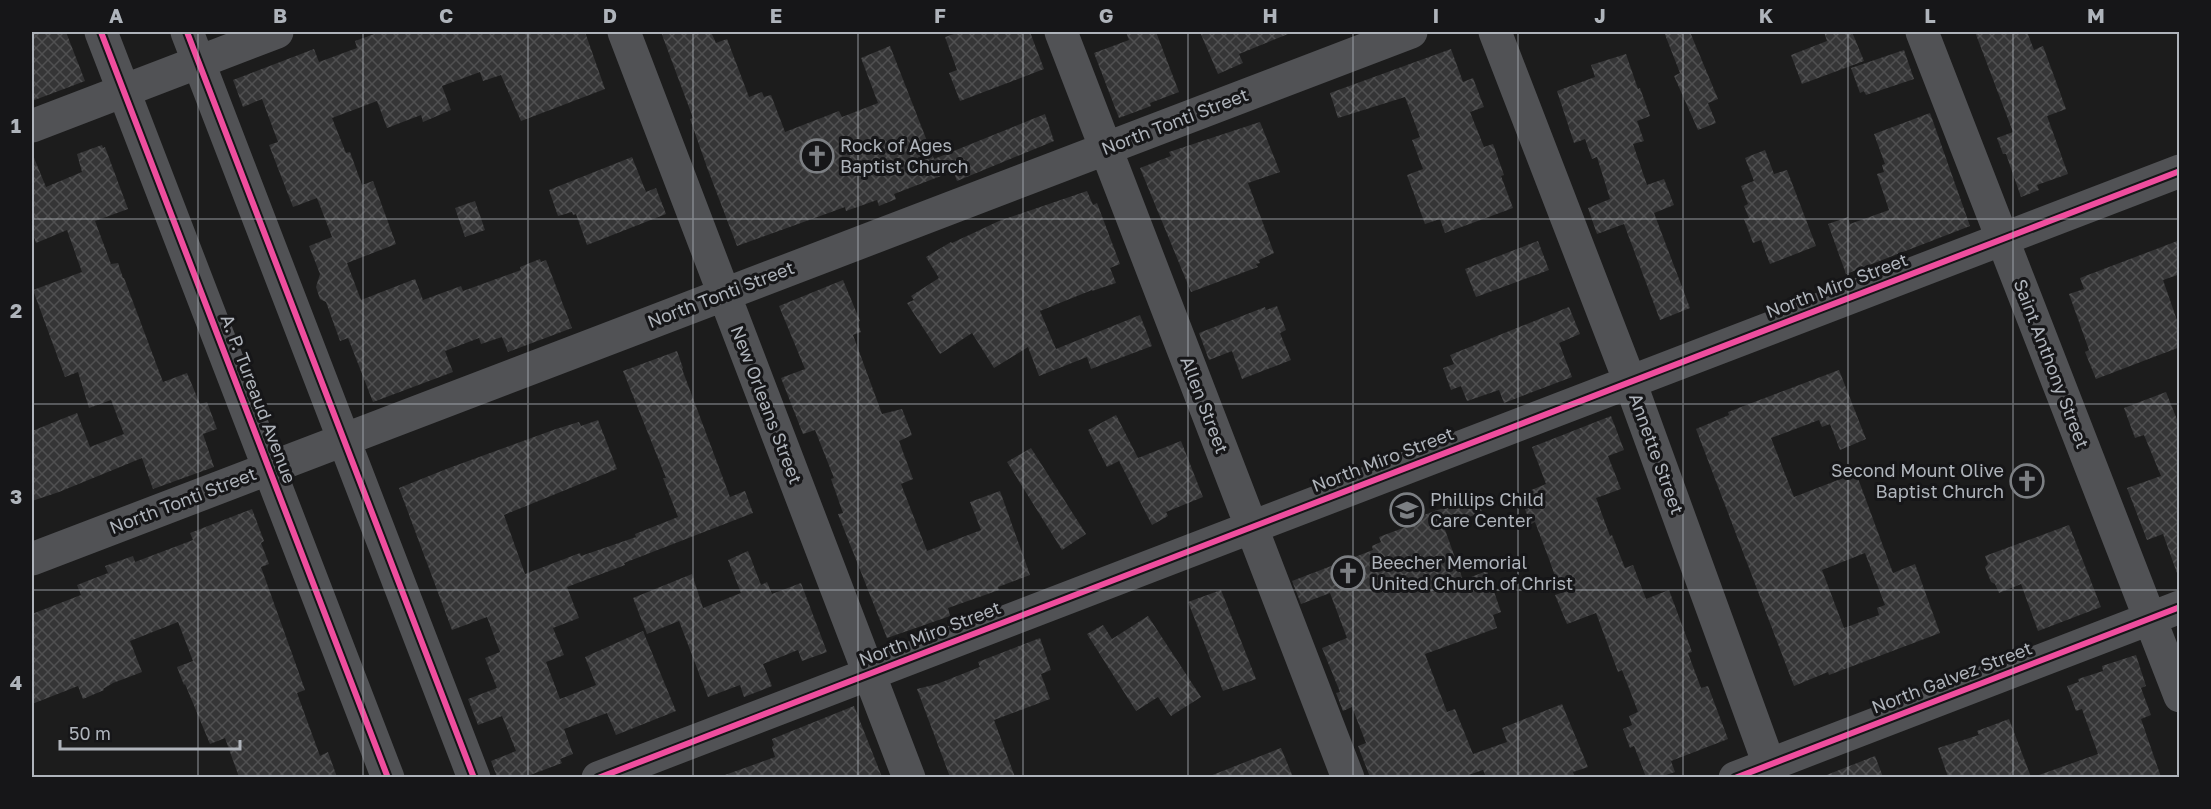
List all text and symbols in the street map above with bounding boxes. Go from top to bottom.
text: A [109,3,123,27]
text: B [273,3,287,27]
text: C [439,3,453,27]
text: D [603,3,617,27]
text: E [770,3,782,27]
text: F [934,3,946,27]
text: G [1099,3,1113,27]
text: H [1262,3,1278,27]
text: I [1433,3,1439,27]
text: J [1594,3,1606,27]
text: K [1759,3,1774,27]
text: L [1924,3,1936,27]
text: M [2087,3,2105,27]
street label: North Tonti Street [1098,83,1251,159]
text: 1 [11,113,21,137]
place label: Rock of Ages Baptist Church [840,134,968,177]
church icon: Rock of Ages Baptist Church [799,138,835,174]
street label: North Miro Street [1763,248,1911,322]
street label: North Tonti Street [644,256,797,332]
street label: Saint Anthony Street [2009,276,2094,451]
text: 2 [10,298,22,322]
street label: A. P. Tureaud Avenue [217,311,301,486]
street label: New Orleans Street [727,322,807,487]
street label: Allen Street [1176,353,1234,456]
street label: Annette Street [1625,390,1689,517]
street label: North Miro Street [1309,422,1457,496]
place label: Second Mount Olive Baptist Church [1831,459,2004,502]
street label: North Tonti Street [106,462,259,538]
church icon: Second Mount Olive Baptist Church [2009,463,2045,499]
text: 3 [10,484,22,508]
place label: Phillips Child Care Center [1430,488,1544,531]
school or university icon: Phillips Child Care Center [1389,492,1425,528]
place label: Beecher Memorial United Church of Christ [1371,551,1573,594]
church icon: Beecher Memorial United Church of Christ [1330,555,1366,591]
street label: North Miro Street [856,596,1004,670]
street label: North Galvez Street [1868,636,2035,718]
text: 4 [10,670,22,694]
scale bar [60,713,240,751]
text: 50 m [69,722,111,744]

